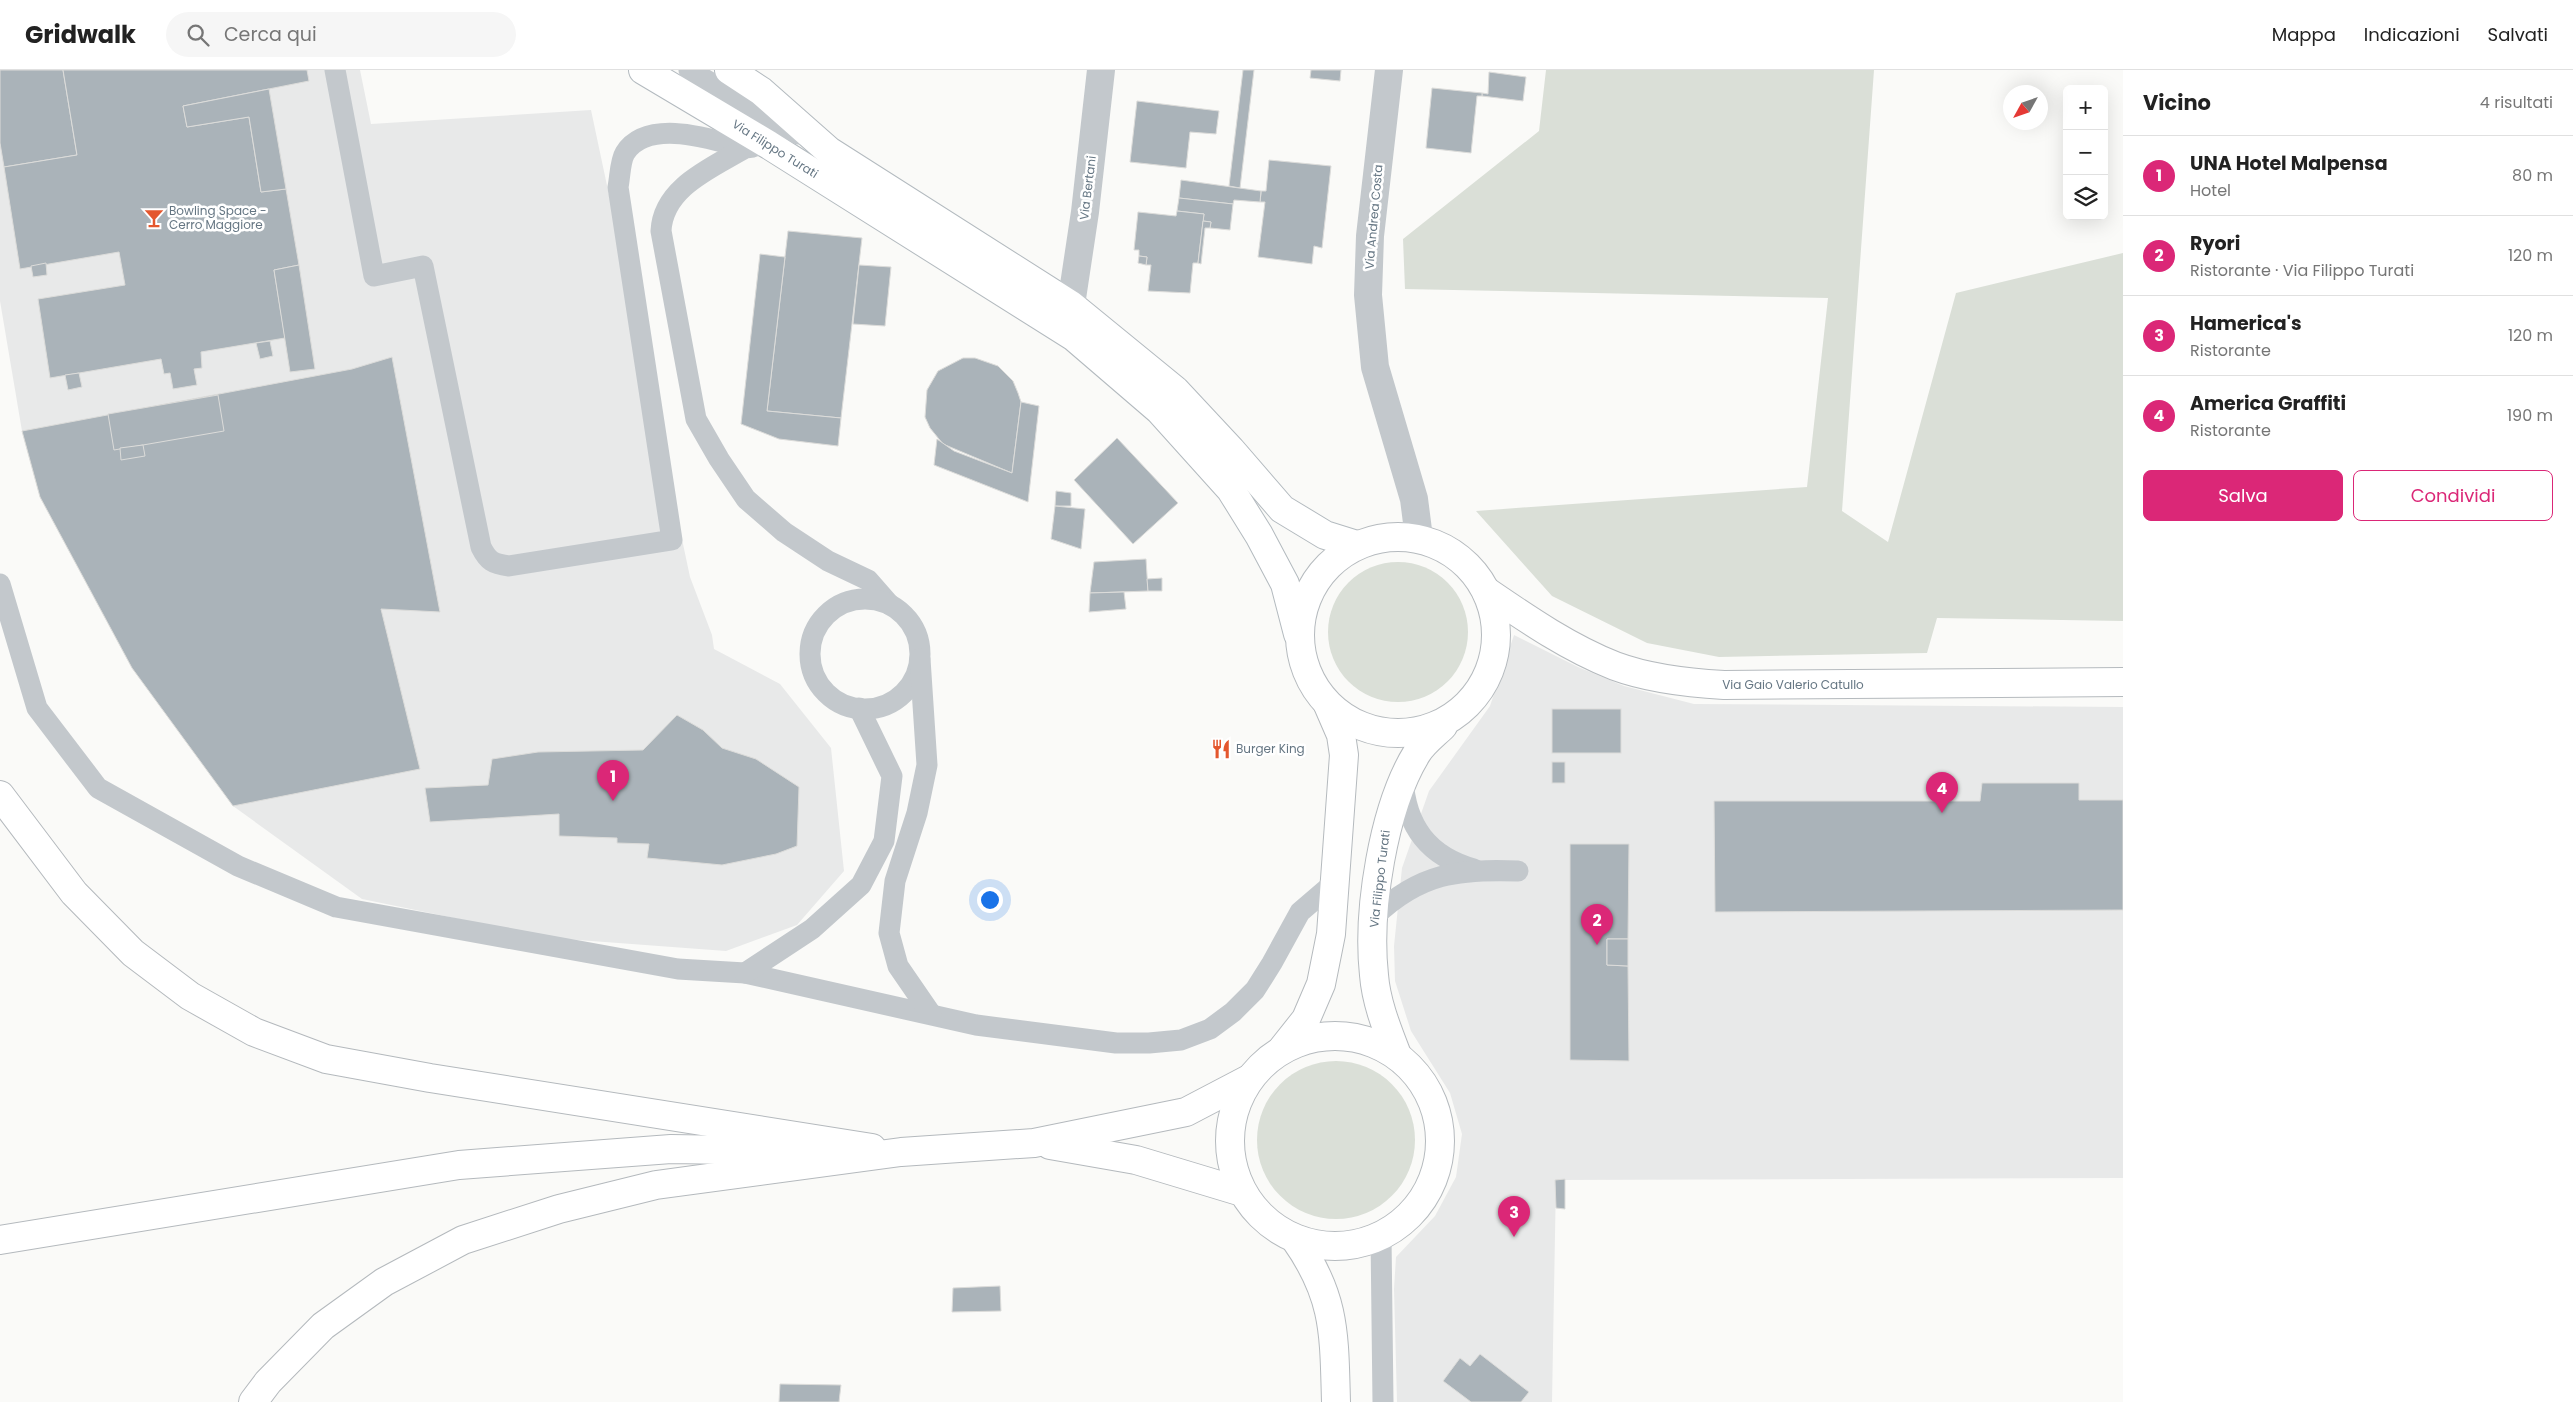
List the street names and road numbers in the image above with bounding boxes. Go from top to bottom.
street label: Via Filippo Turati [729,115,822,182]
street label: Via Bertani [1075,155,1100,221]
street label: Via Andrea Costa [1360,164,1387,270]
street label: Via Gaio Valerio Catullo [1722,676,1864,693]
street label: Via Filippo Turati [1365,829,1394,929]

